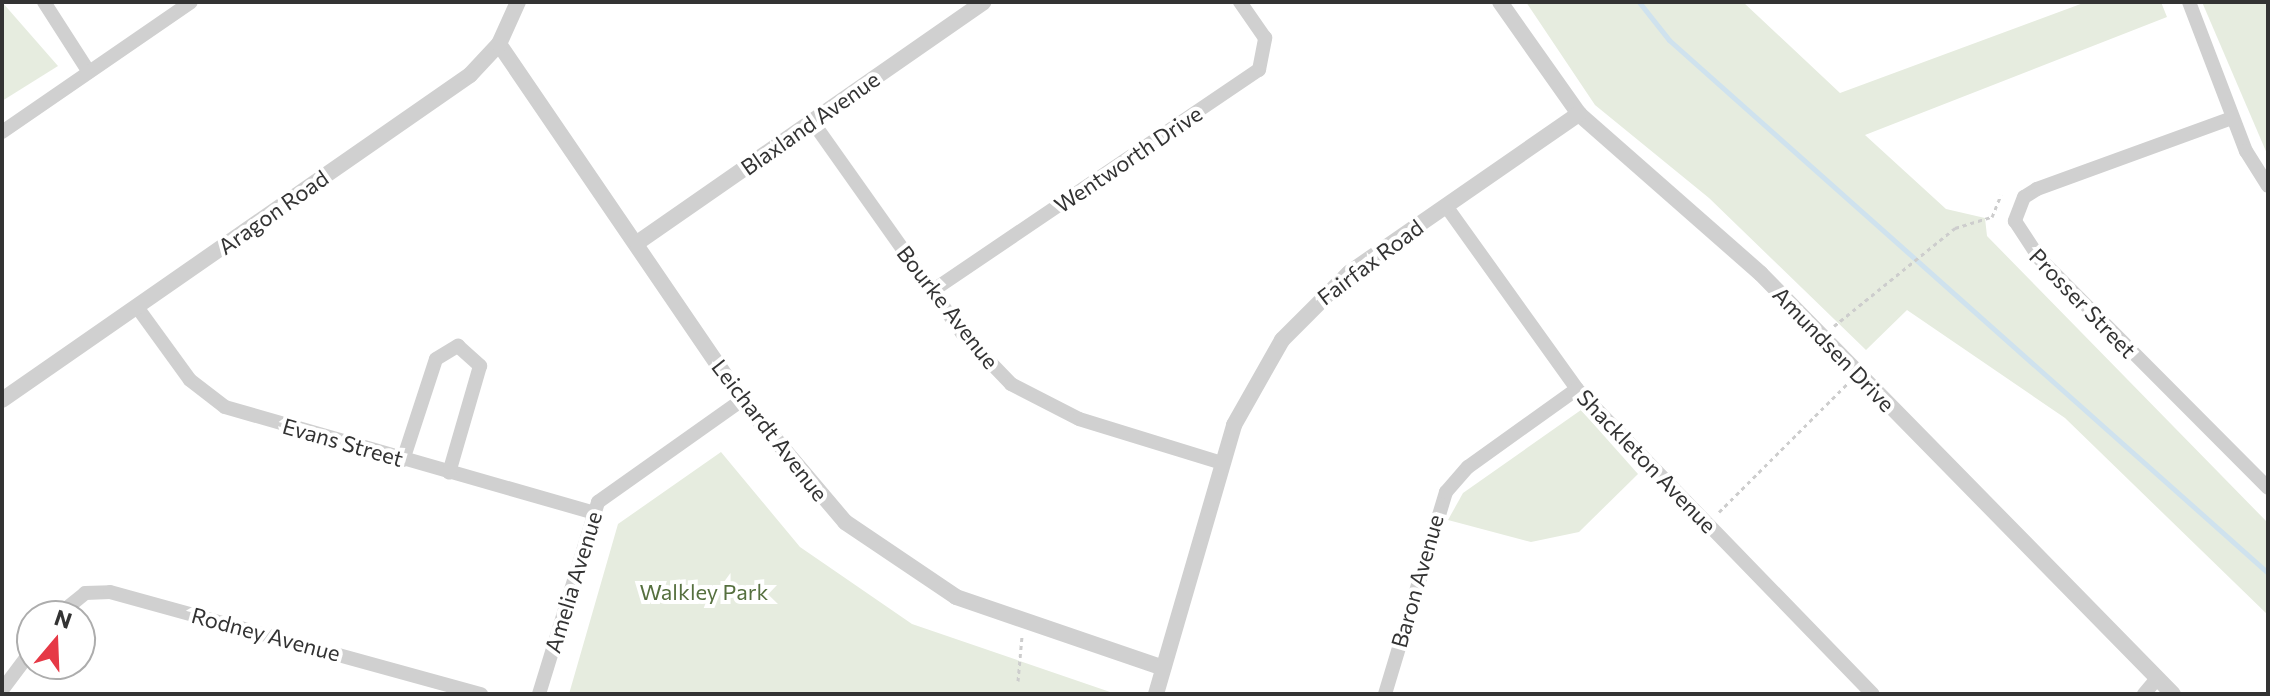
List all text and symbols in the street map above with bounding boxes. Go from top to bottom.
street label: Blaxland Avenue [736,65,884,181]
street label: Wentworth Drive [1049,100,1207,218]
street label: Aragon Road [213,164,333,260]
street label: Fairfax Road [1312,214,1428,310]
street label: Bourke Avenue [892,240,1004,374]
street label: Prosser Street [2024,243,2142,363]
street label: Amundsen Drive [1768,281,1900,417]
street label: Leichardt Avenue [706,354,834,506]
street label: Shackleton Avenue [1572,384,1722,538]
street label: Evans Street [280,412,406,472]
street label: Amelia Avenue [539,508,607,656]
street label: Baron Avenue [1385,511,1449,651]
park label: Walkley Park [640,579,768,605]
north arrow [16,600,96,680]
street label: Rodney Avenue [189,601,343,667]
text: N [51,603,76,634]

